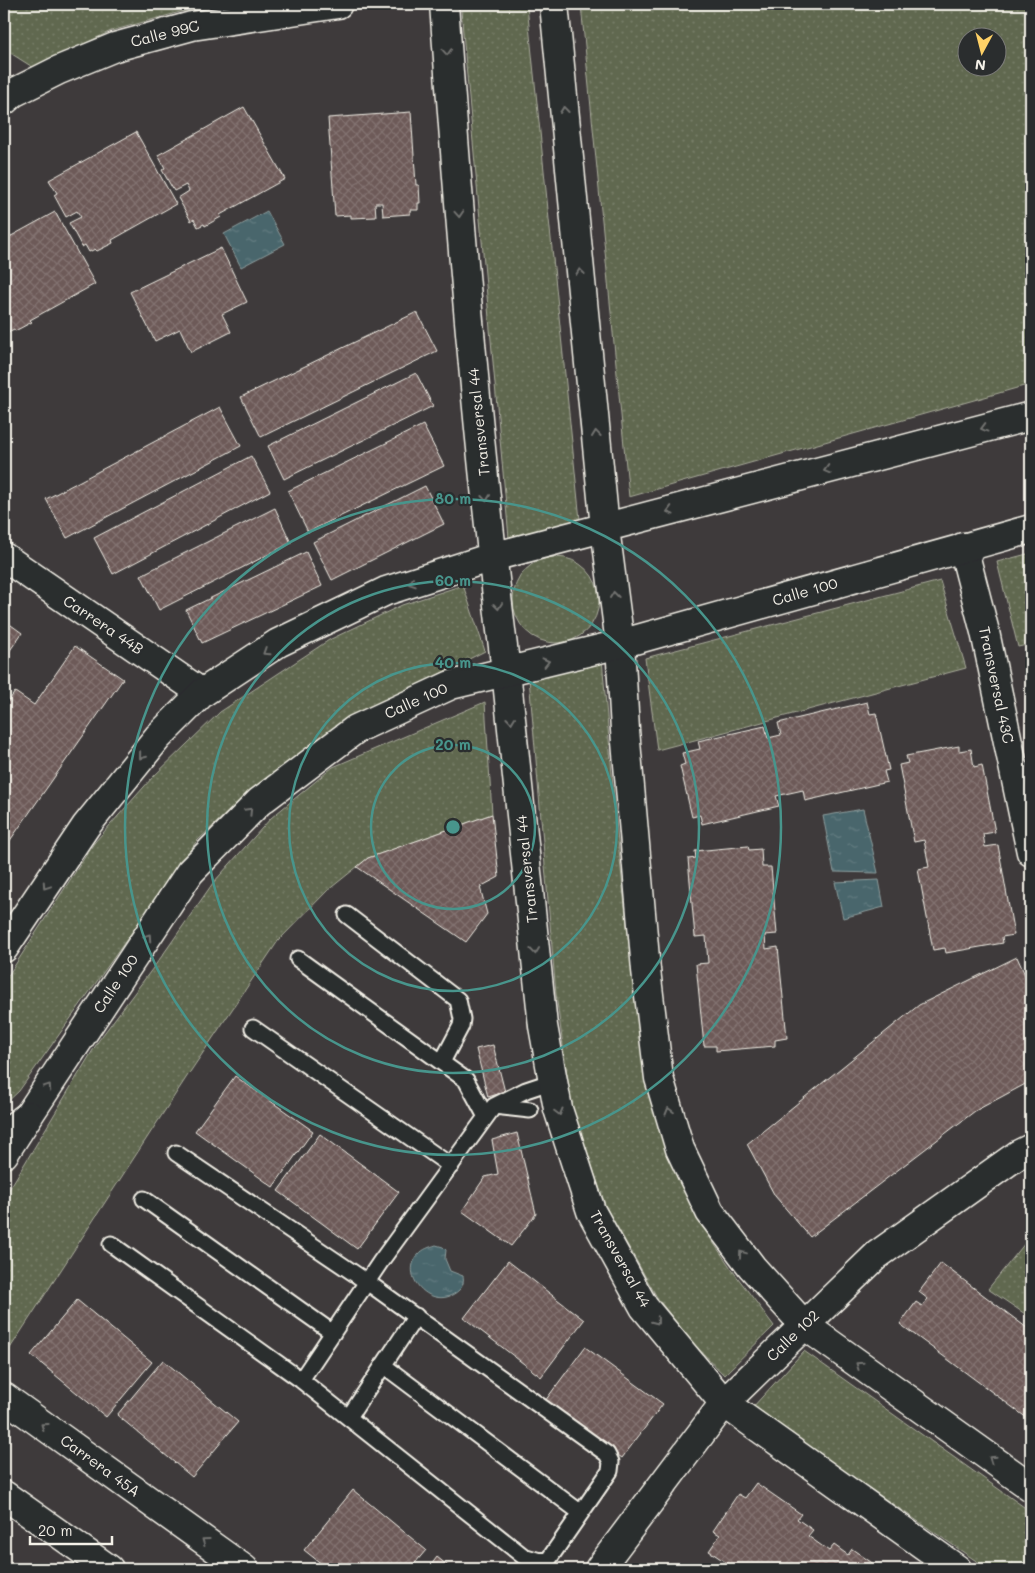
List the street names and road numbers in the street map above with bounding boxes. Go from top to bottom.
street label: Calle 99C [128,15,201,51]
street label: Transversal 44 [462,367,494,477]
street label: Calle 100 [770,572,840,610]
street label: Carrera 44B [59,590,148,658]
street label: Transversal 43C [975,624,1019,745]
street label: Calle 100 [381,677,450,723]
street label: Transversal 44 [510,814,542,924]
street label: Calle 100 [88,950,142,1017]
street label: Transversal 44 [586,1206,656,1311]
street label: Calle 102 [762,1305,823,1365]
street label: Carrera 45A [57,1429,144,1501]

